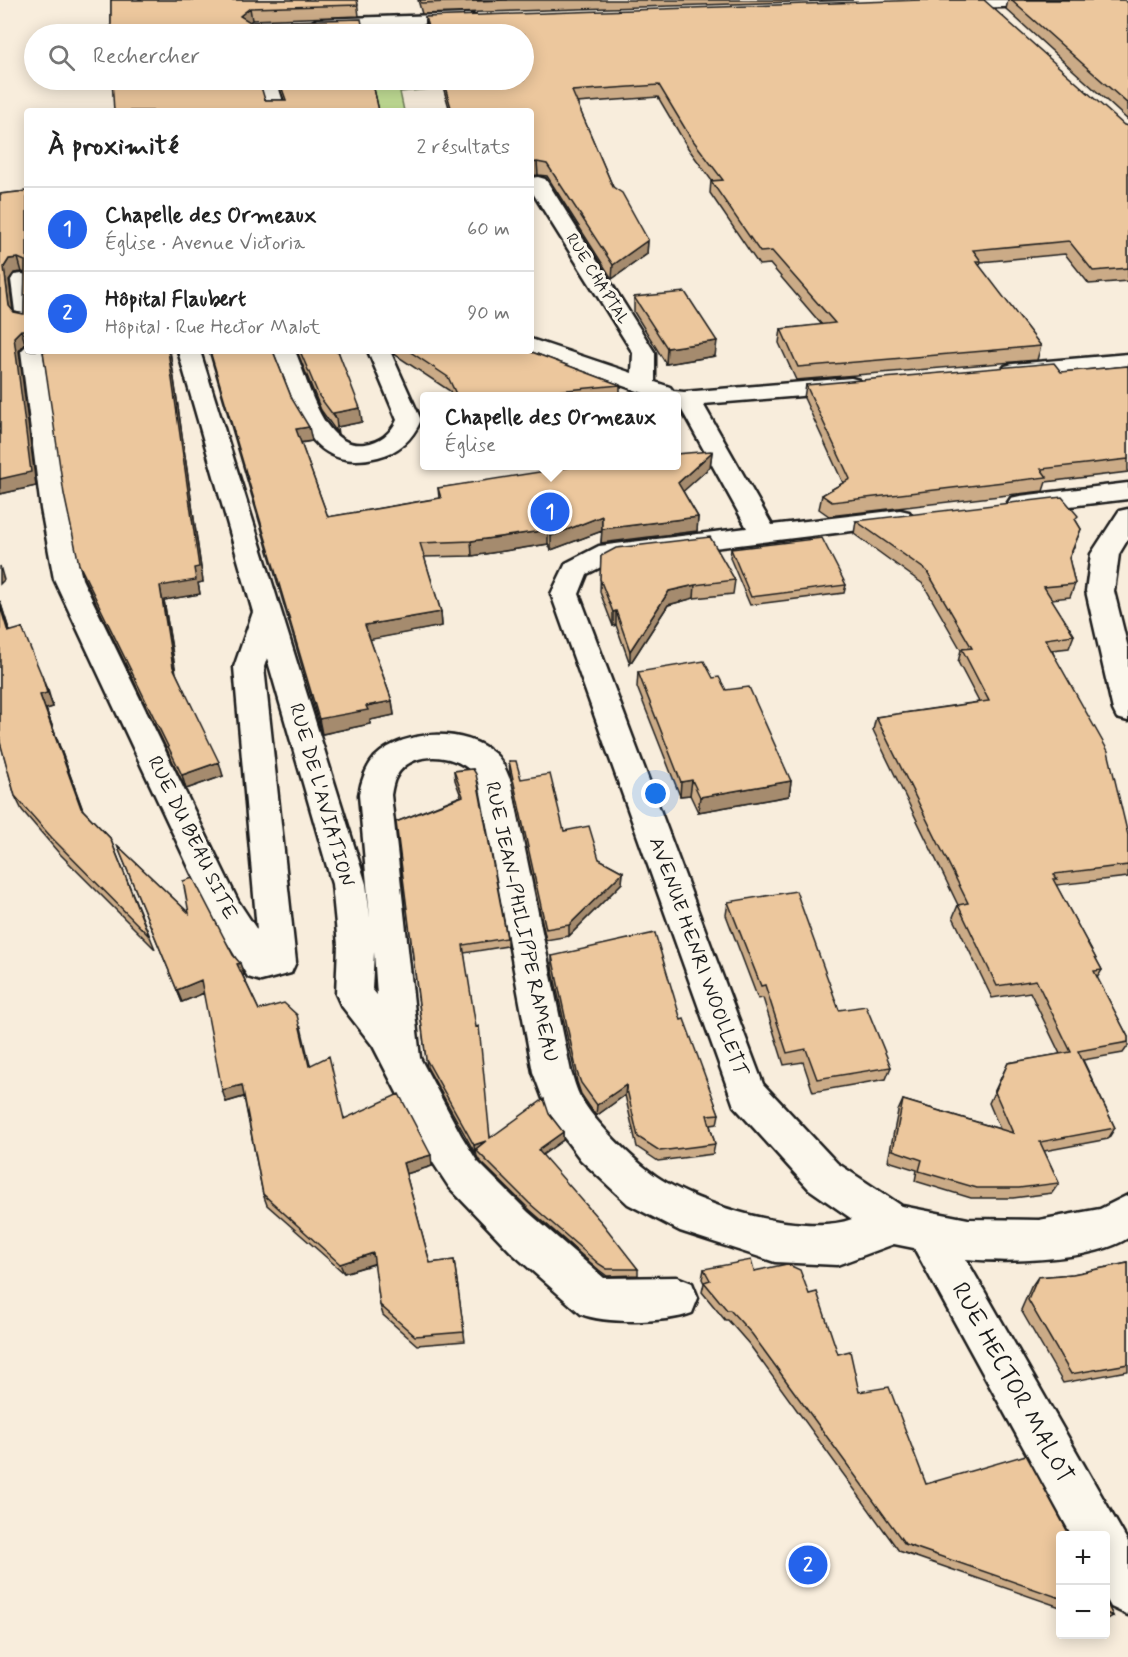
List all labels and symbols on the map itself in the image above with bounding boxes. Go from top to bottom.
street label: RUE CHAPTAL [561,230,633,328]
pin: 1 [530,490,570,534]
street label: RUE DE L'AVIATION [282,700,360,890]
street label: RUE DU BEAU SITE [141,752,243,924]
street label: RUE JEAN-PHILIPPE RAMEAU [478,779,564,1065]
your location [641,779,670,808]
street label: AVENUE HENRI WOOLLETT [642,834,754,1082]
street label: RUE HECTOR MALOT [944,1277,1080,1489]
pin: 2 [788,1542,828,1588]

